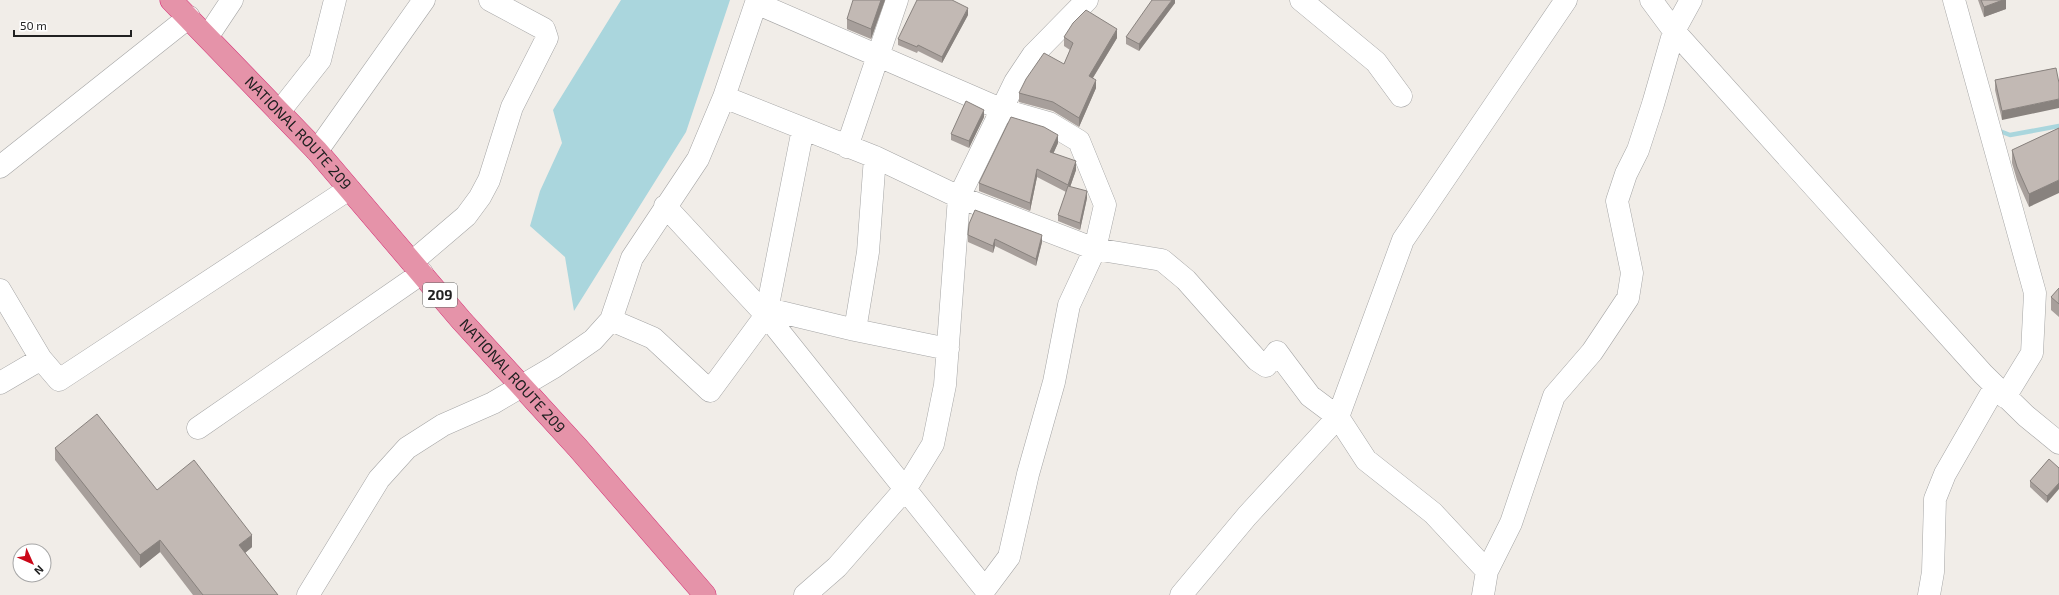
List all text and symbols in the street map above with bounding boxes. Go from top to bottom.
scale bar [14,12,131,38]
text: 50 m [20,18,47,32]
street label: NATIONAL ROUTE 209 [242,72,356,193]
road number: 209 [423,283,457,307]
street label: NATIONAL ROUTE 209 [456,315,570,436]
north arrow [12,543,52,583]
text: N [32,563,47,578]

